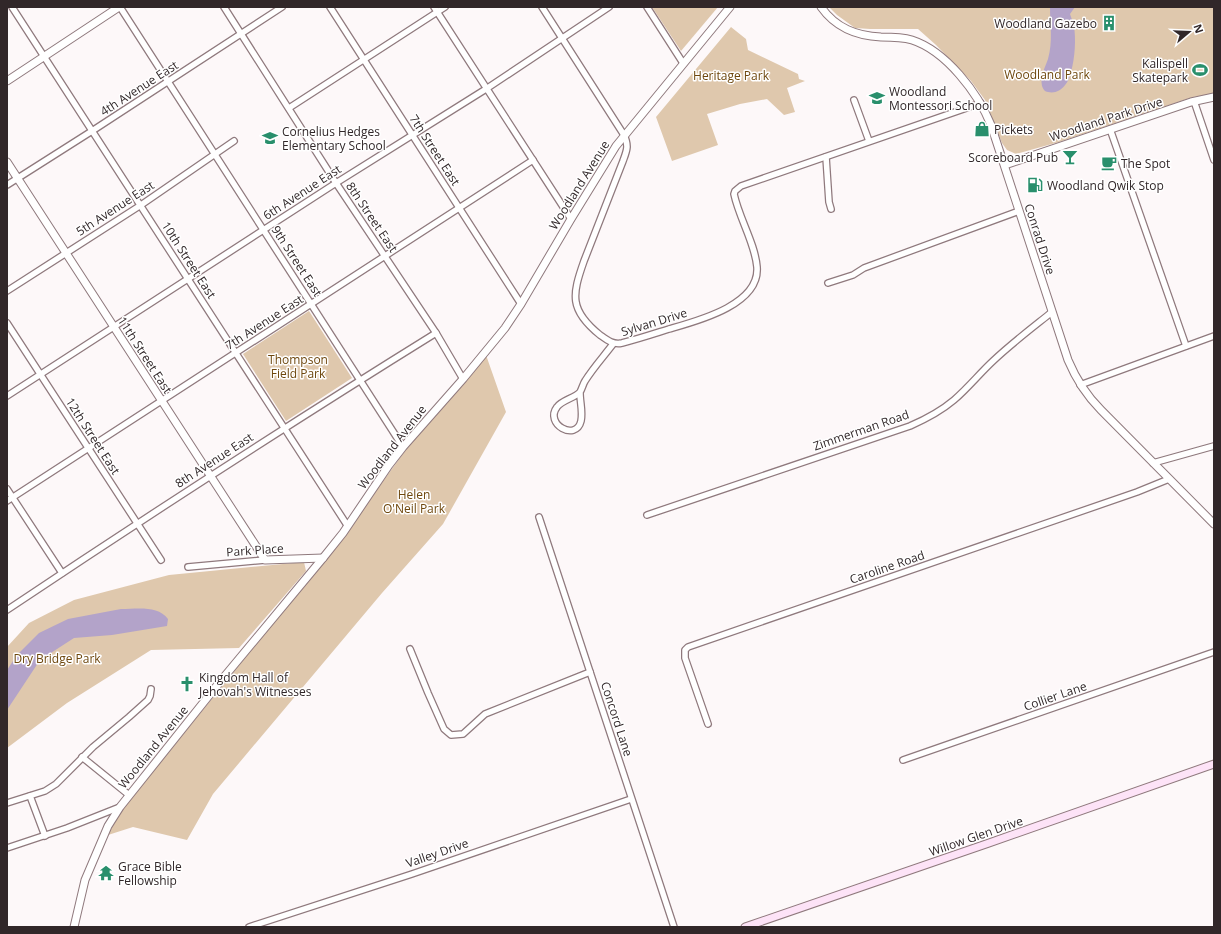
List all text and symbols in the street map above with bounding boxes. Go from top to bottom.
north arrow [1169,12,1209,52]
building icon: Woodland Gazebo [1100,14,1118,32]
place label: Woodland Gazebo [994,15,1097,32]
text: N [1190,22,1207,35]
place label: Kalispell Skatepark [1132,55,1189,86]
street label: 4th Avenue East [97,56,181,120]
sports icon: Kalispell Skatepark [1191,61,1209,79]
park label: Woodland Park [1004,66,1090,83]
park label: Heritage Park [693,67,770,84]
place label: Woodland Montessori School [889,83,992,114]
school or university icon: Woodland Montessori School [868,89,886,107]
street label: Woodland Park Drive [1047,93,1165,145]
street label: 7th Street East [406,111,464,189]
shop icon: Pickets [973,120,991,138]
place label: Pickets [994,121,1033,138]
place label: Cornelius Hedges Elementary School [282,123,386,154]
school or university icon: Cornelius Hedges Elementary School [261,129,279,147]
street label: Woodland Avenue [545,137,613,233]
bar icon: Scoreboard Pub [1061,148,1079,166]
place label: Scoreboard Pub [968,149,1058,166]
cafe icon: The Spot [1100,154,1118,172]
place label: The Spot [1121,155,1170,172]
street label: 6th Avenue East [260,160,344,224]
street label: 5th Avenue East [73,176,157,240]
fuel station icon: Woodland Qwik Stop [1026,176,1044,194]
place label: Woodland Qwik Stop [1047,177,1164,194]
street label: 8th Street East [342,178,402,256]
street label: Conrad Drive [1021,201,1060,277]
street label: 10th Street East [158,218,220,302]
street label: 9th Street East [268,222,326,300]
street label: 7th Avenue East [222,290,306,354]
street label: Sylvan Drive [619,304,689,340]
street label: 11th Street East [114,313,176,397]
park label: Thompson Field Park [268,351,328,382]
street label: 12th Street East [62,394,124,478]
street label: Woodland Avenue [354,401,430,492]
street label: Zimmerman Road [811,406,911,454]
street label: 8th Avenue East [172,428,256,492]
park label: Helen O'Neil Park [383,486,446,517]
street label: Park Place [226,539,285,560]
street label: Caroline Road [847,546,927,588]
park label: Dry Bridge Park [13,650,101,667]
place label: Kingdom Hall of Jehovah's Witnesses [198,669,312,700]
church icon: Kingdom Hall of Jehovah's Witnesses [178,675,196,693]
street label: Collier Lane [1021,677,1089,715]
street label: Concord Lane [597,680,637,759]
street label: Woodland Avenue [114,702,192,792]
street label: Willow Glen Drive [927,812,1025,860]
street label: Valley Drive [403,834,471,872]
place label: Grace Bible Fellowship [118,858,182,889]
temple icon: Grace Bible Fellowship [97,864,115,882]

